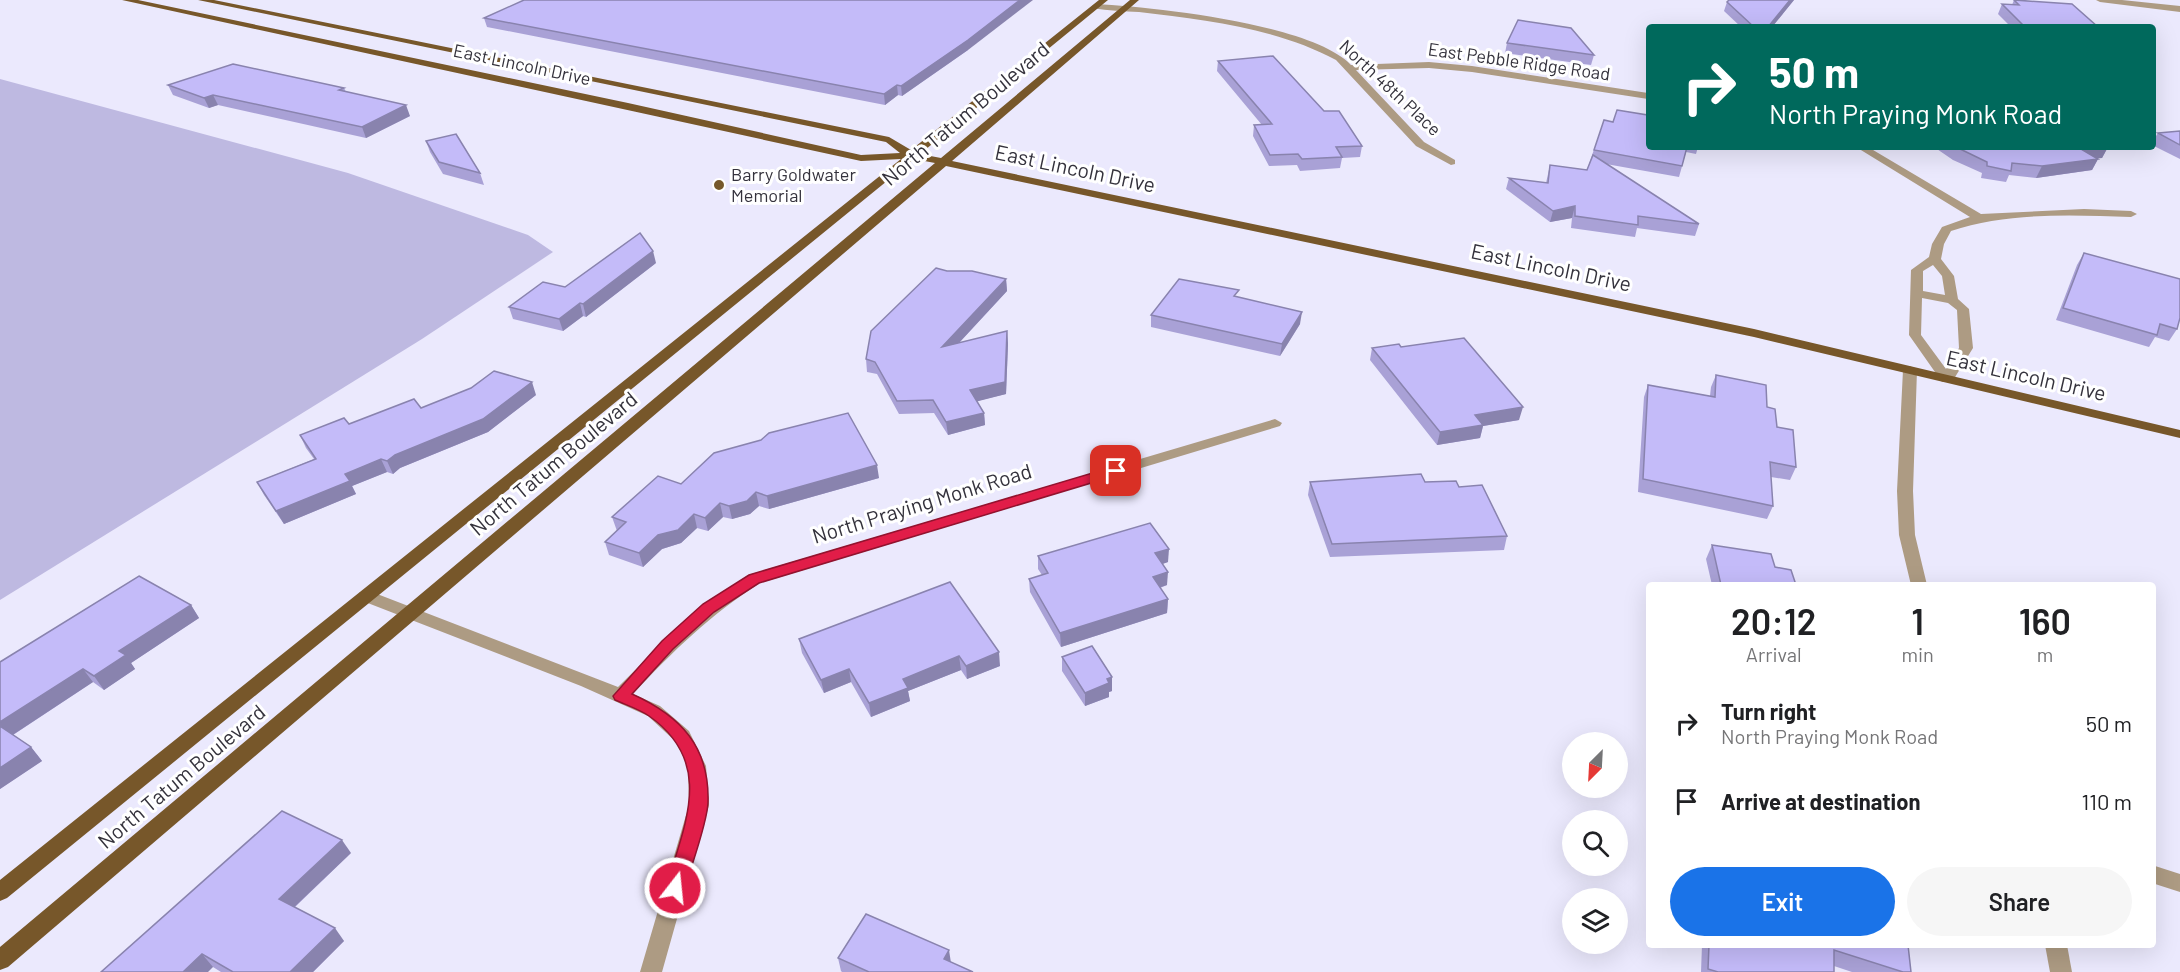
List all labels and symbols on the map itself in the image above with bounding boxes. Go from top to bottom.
street label: North 48th Place [1335,35,1446,140]
street label: North Tatum Boulevard [876,36,1054,190]
street label: East Pebble Ridge Road [1427,37,1612,85]
street label: East Lincoln Drive [451,39,593,89]
street label: East Lincoln Drive [993,138,1158,197]
place label: Barry Goldwater Memorial [731,163,856,206]
marker: Barry Goldwater Memorial [712,178,726,192]
street label: East Lincoln Drive [1469,237,1634,296]
street label: East Lincoln Drive [1944,344,2109,405]
street label: North Tatum Boulevard [464,386,642,540]
pin [1090,445,1141,496]
street label: North Praying Monk Road [809,457,1034,548]
street label: North Tatum Boulevard [92,699,270,853]
north arrow [1562,732,1628,798]
position arrow [643,856,707,920]

